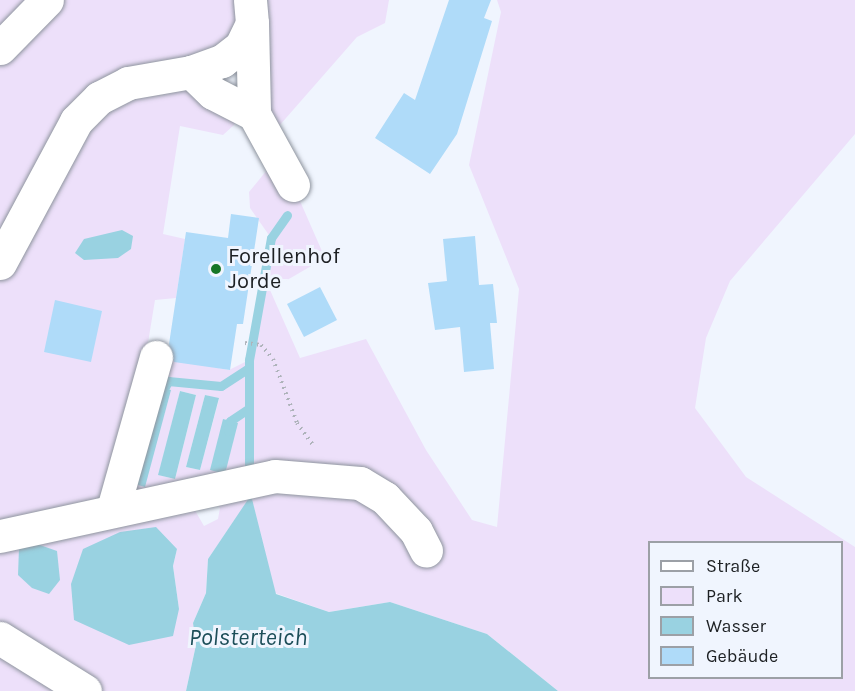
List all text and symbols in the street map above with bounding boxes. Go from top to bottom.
place label: Forellenhof Jorde [228,243,340,294]
marker: Forellenhof Jorde [209,262,223,276]
legend [648,541,843,679]
text: Straße [706,555,760,577]
text: Park [706,585,743,607]
text: Wasser [706,615,766,637]
water label: Polsterteich [189,624,307,652]
text: Gebäude [706,645,778,667]

